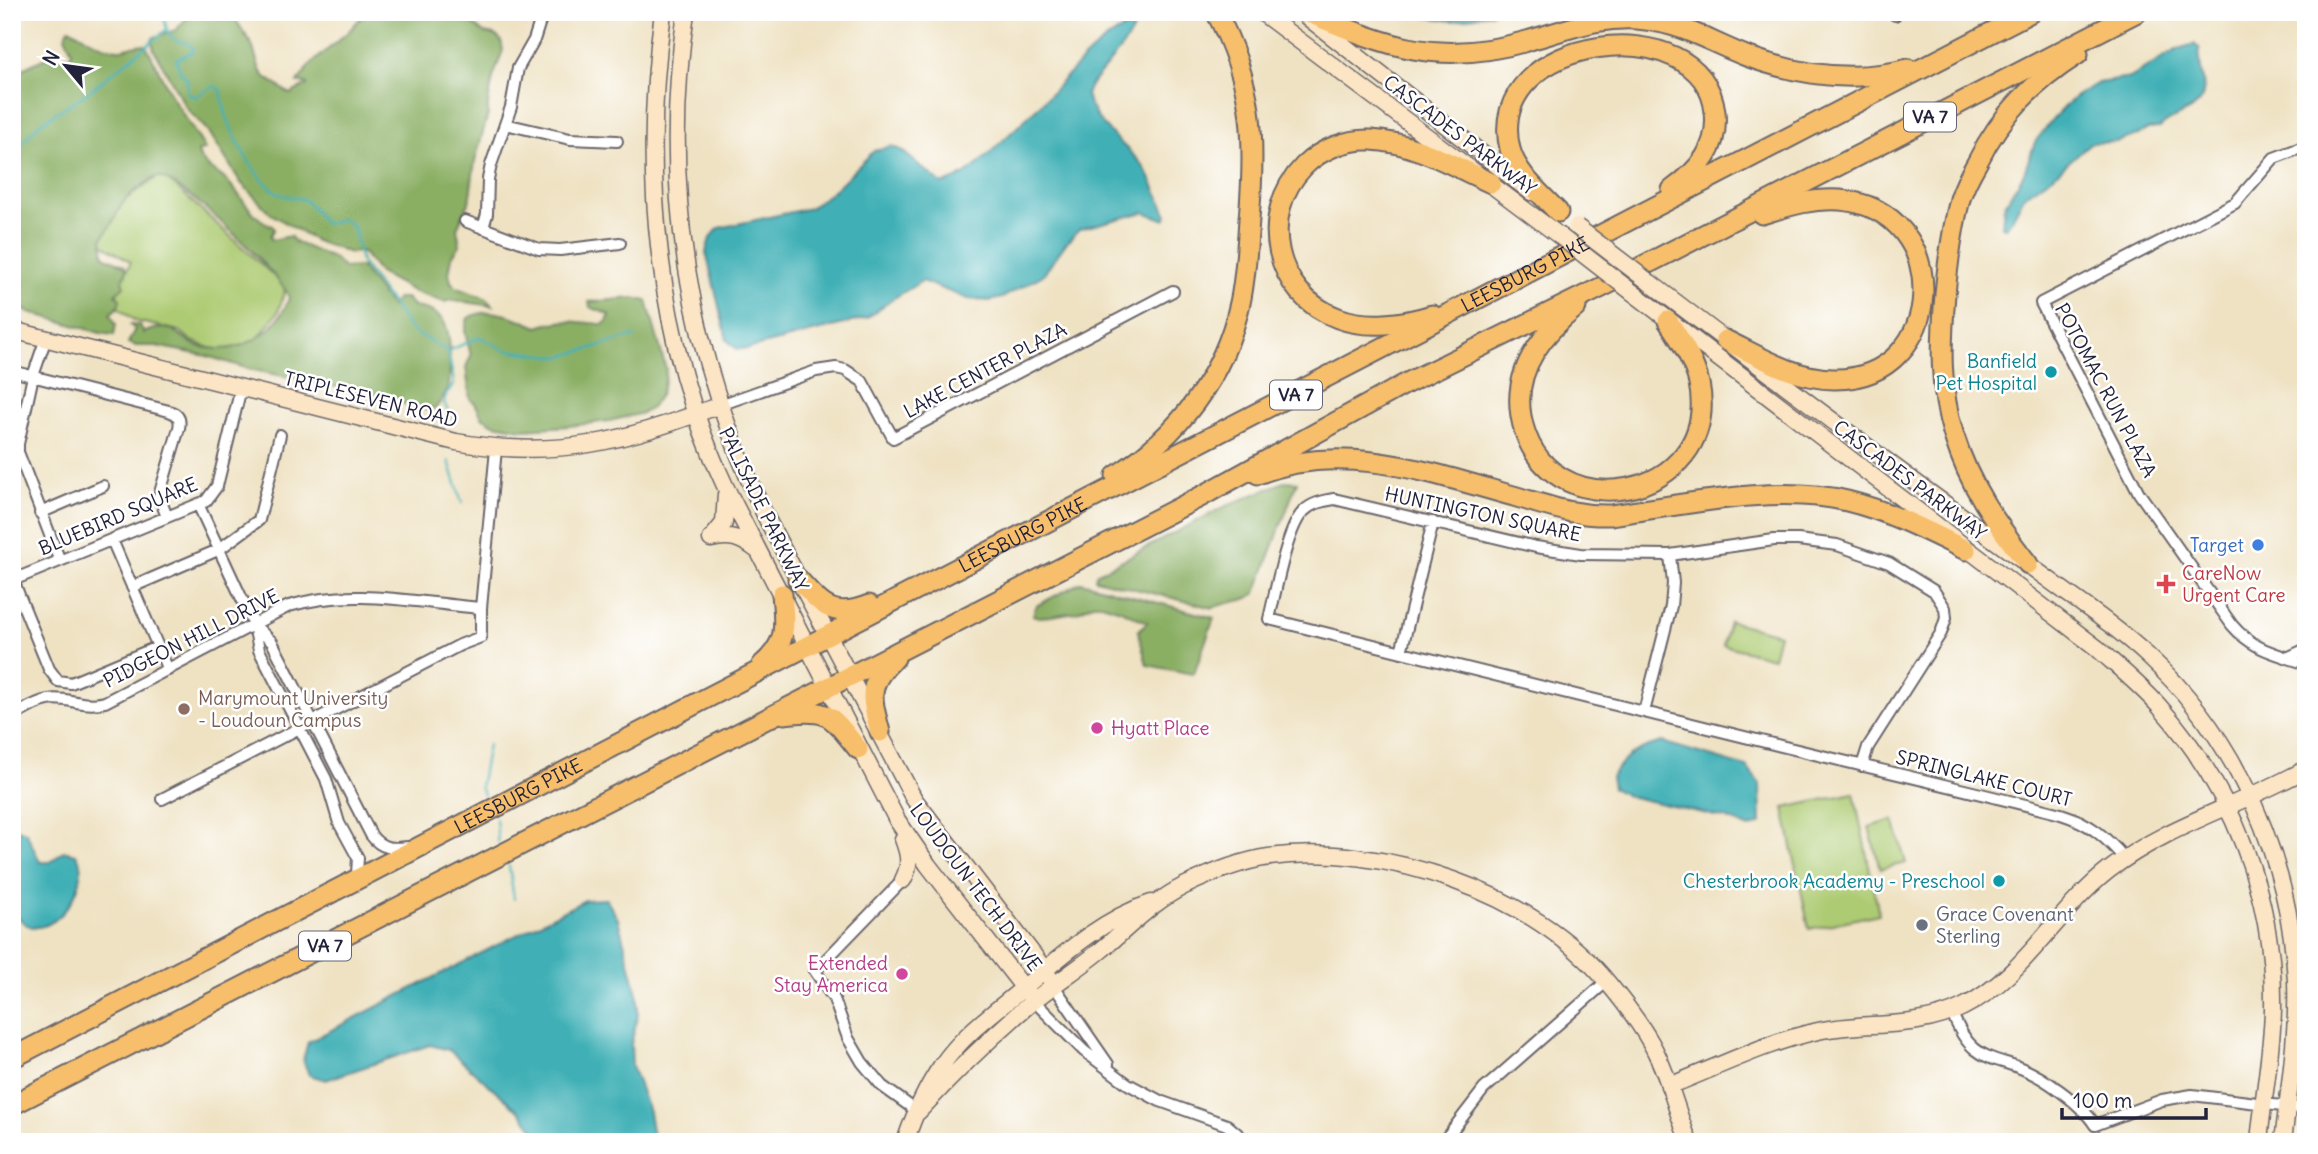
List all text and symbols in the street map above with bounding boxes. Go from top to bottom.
north arrow [32,32,102,102]
text: N [37,46,65,69]
street label: CASCADES PARKWAY [1379,70,1542,201]
road number: VA 7 [1904,103,1956,132]
street label: LEESBURG PIKE [1457,231,1593,317]
street label: POTOMAC RUN PLAZA [2050,299,2162,481]
street label: LAKE CENTER PLAZA [899,317,1071,423]
place label: Banfield Pet Hospital [1936,349,2037,395]
marker: Banfield Pet Hospital [2043,364,2059,380]
street label: TRIPLESEVEN ROAD [282,366,460,432]
road number: VA 7 [1270,380,1322,410]
street label: CASCADES PARKWAY [1829,415,1992,546]
street label: PALISADE PARKWAY [714,423,814,595]
street label: BLUEBIRD SQUARE [35,472,201,560]
street label: HUNTINGTON SQUARE [1383,481,1583,547]
street label: LEESBURG PIKE [954,491,1091,578]
place label: Target [2190,533,2244,557]
marker: Target [2250,537,2266,553]
place label: CareNow Urgent Care [2182,561,2286,607]
marker: CareNow Urgent Care [2156,574,2176,594]
street label: PIDGEON HILL DRIVE [99,583,283,693]
place label: Marymount University - Loudoun Campus [198,686,388,732]
marker: Marymount University - Loudoun Campus [176,701,192,717]
place label: Hyatt Place [1111,716,1210,740]
marker: Hyatt Place [1089,720,1105,736]
street label: SPRINGLAKE COURT [1894,745,2075,811]
street label: LEESBURG PIKE [450,753,586,839]
street label: LOUDOUN TECH DRIVE [905,798,1047,976]
place label: Chesterbrook Academy - Preschool [1683,869,1985,893]
marker: Chesterbrook Academy - Preschool [1991,873,2007,889]
place label: Grace Covenant Sterling [1936,902,2074,948]
marker: Grace Covenant Sterling [1914,917,1930,933]
road number: VA 7 [299,931,351,960]
place label: Extended Stay America [774,951,888,997]
marker: Extended Stay America [894,966,910,982]
scale bar [2062,1077,2206,1121]
text: 100 m [2073,1087,2132,1114]

